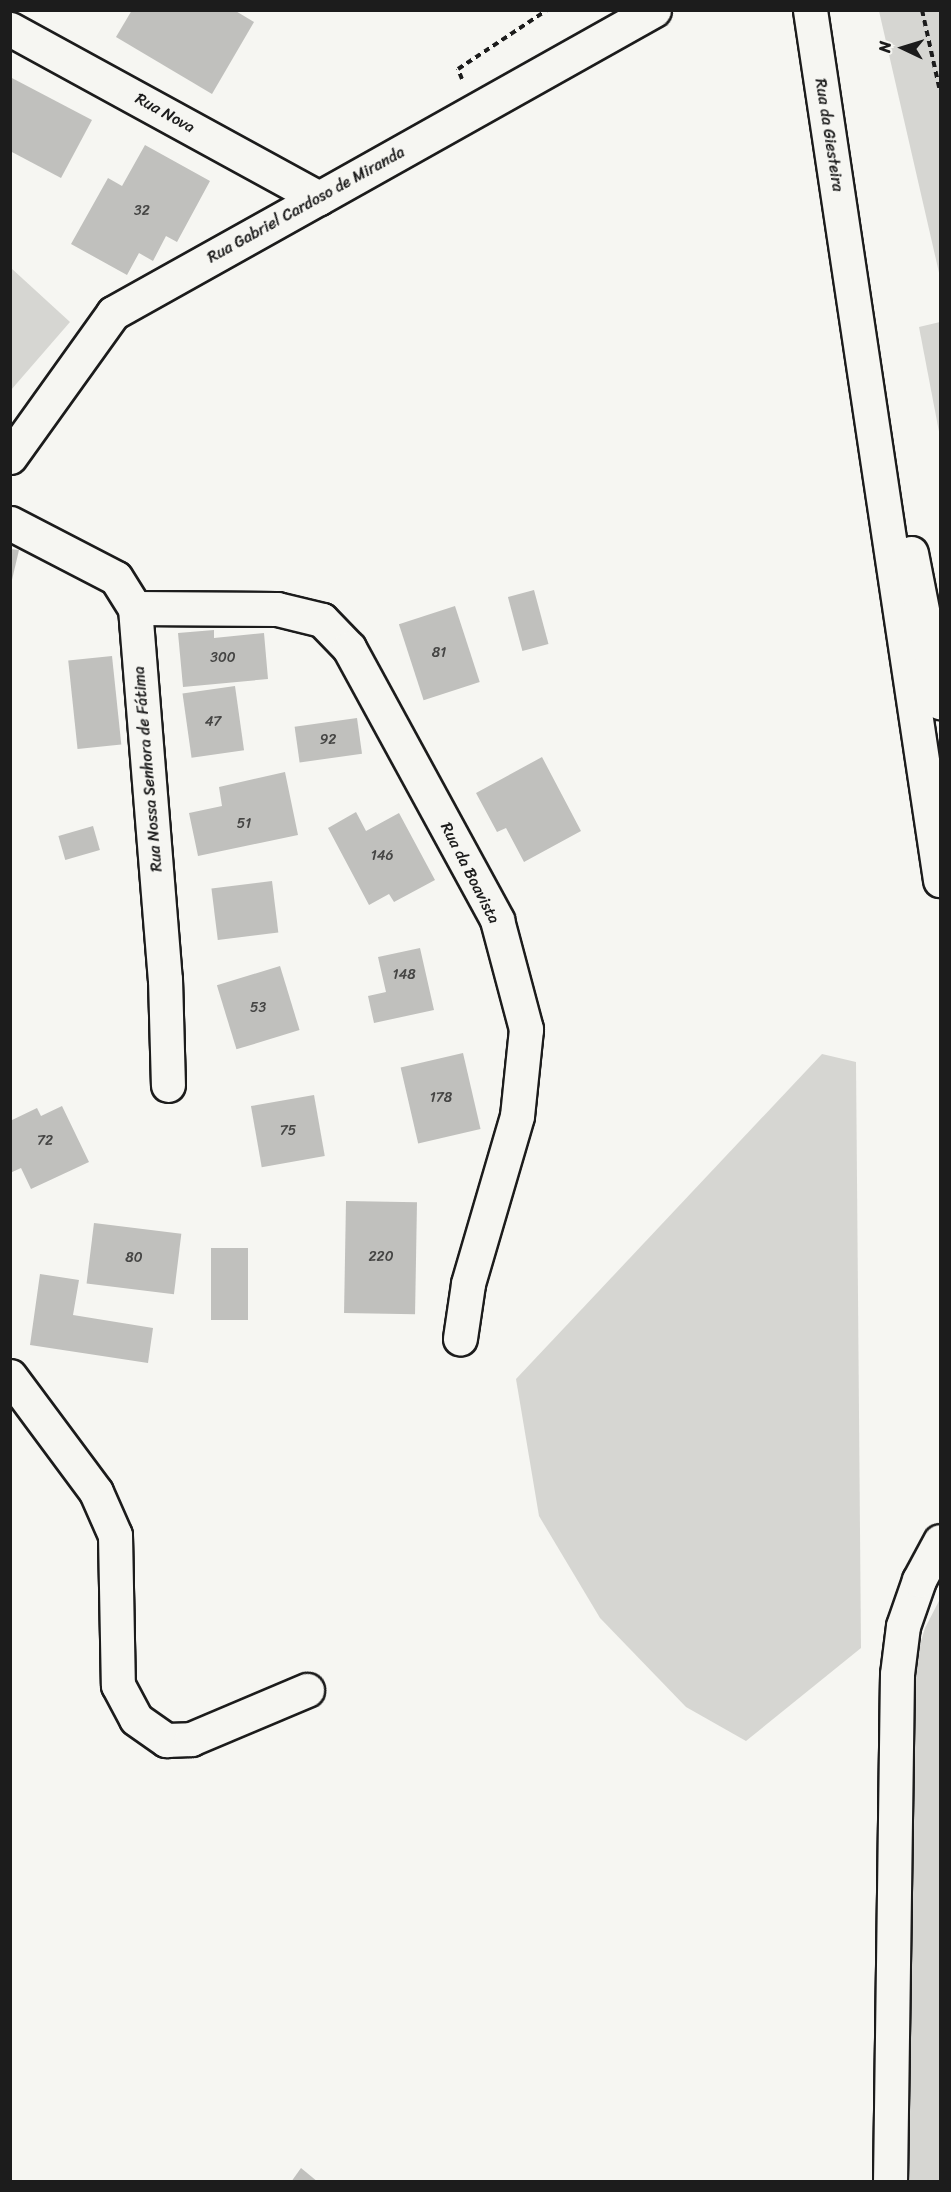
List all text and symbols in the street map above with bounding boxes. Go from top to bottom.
north arrow [873,18,933,78]
text: N [870,40,899,53]
street label: Rua da Giesteira [811,77,847,193]
street label: Rua Nova [132,89,198,137]
street label: Rua Gabriel Cardoso de Miranda [204,143,408,267]
house number: 32 [134,203,150,219]
house number: 81 [432,645,446,661]
house number: 300 [210,650,236,666]
street label: Rua Nossa Senhora de Fátima [129,665,167,873]
house number: 47 [205,714,221,730]
house number: 92 [320,732,336,748]
house number: 51 [237,816,251,832]
street label: Rua da Boavista [436,819,504,927]
house number: 146 [371,848,393,864]
house number: 148 [392,967,416,983]
house number: 53 [250,1000,266,1016]
house number: 178 [430,1090,452,1106]
house number: 75 [280,1123,296,1139]
house number: 72 [37,1133,53,1149]
house number: 220 [368,1249,394,1265]
house number: 80 [125,1250,143,1266]

